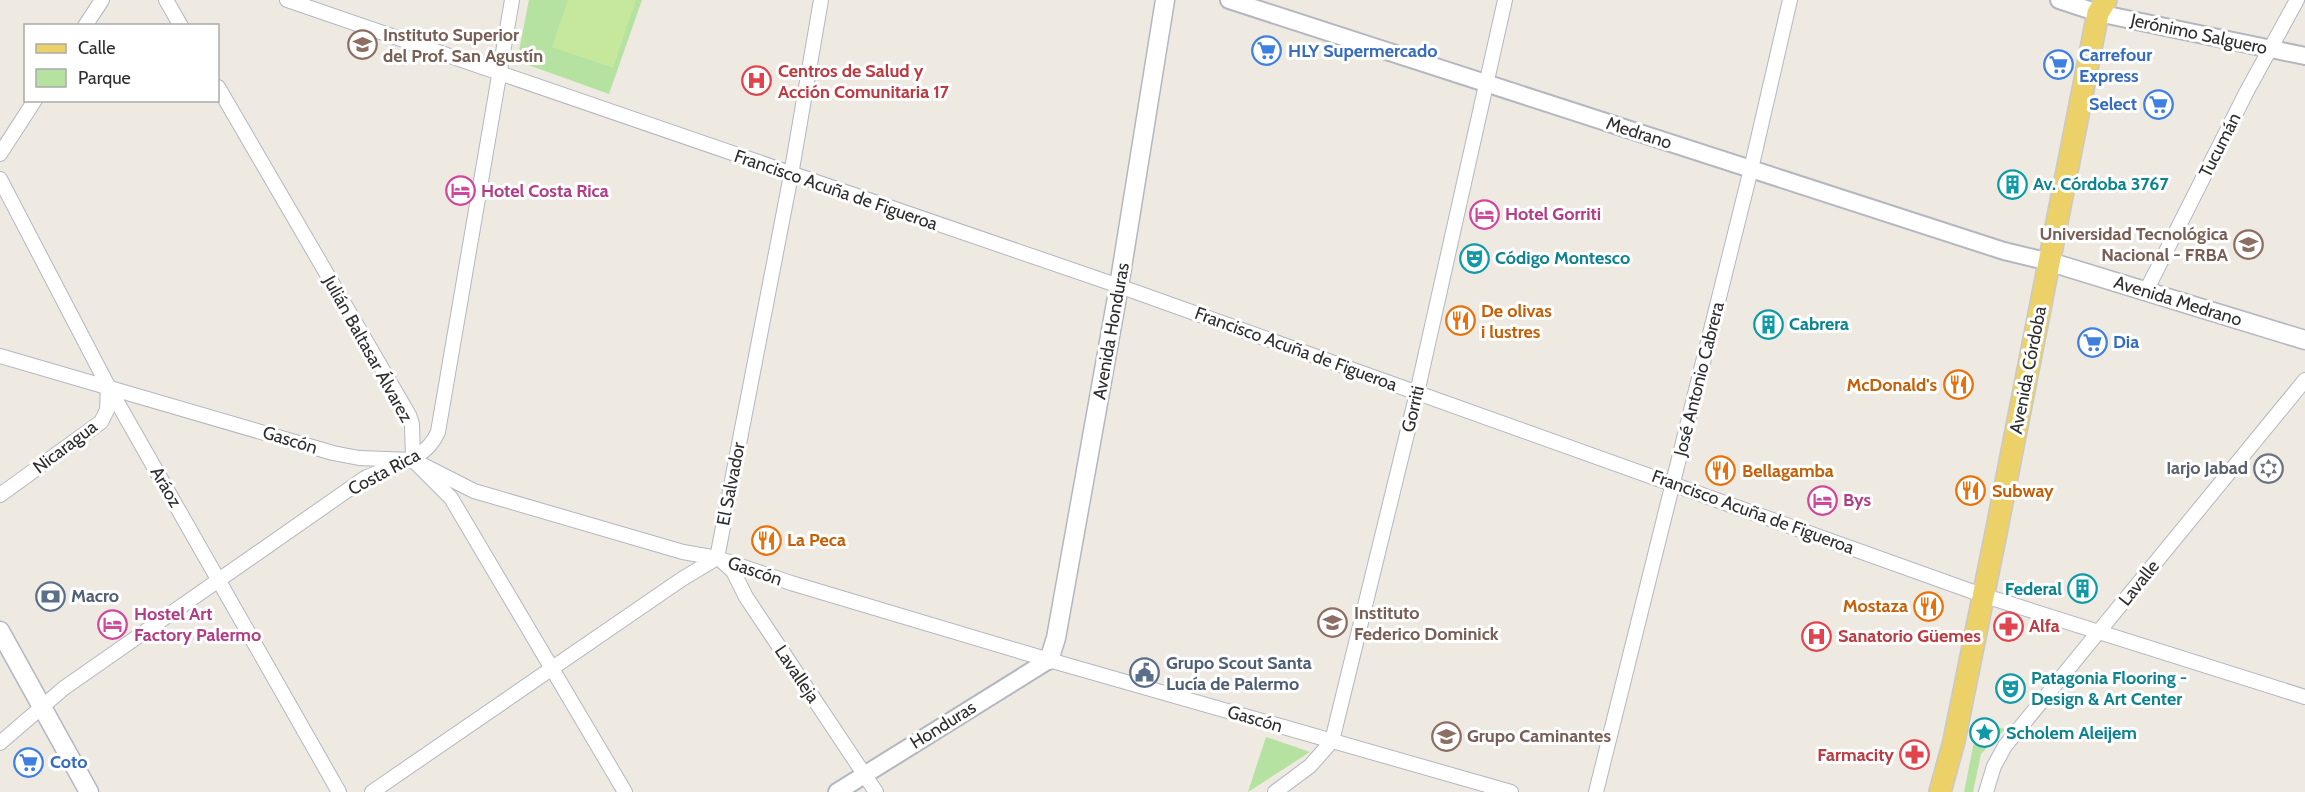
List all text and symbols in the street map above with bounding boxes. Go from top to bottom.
street label: Jerónimo Salguero [2128,9,2269,59]
legend [24,24,219,102]
place label: Instituto Superior del Prof. San Agustín [383,24,543,67]
school or university icon: Instituto Superior del Prof. San Agustín [346,29,378,61]
supermarket icon: HLY Supermercado [1251,35,1283,67]
text: Calle [78,37,115,59]
place label: HLY Supermercado [1288,40,1437,62]
place label: Carrefour Express [2079,44,2152,87]
supermarket icon: Carrefour Express [2042,49,2074,81]
place label: Centros de Salud y Acción Comunitaria 17 [778,60,950,103]
hospital icon: Centros de Salud y Acción Comunitaria 17 [741,65,773,97]
text: Parque [78,67,131,89]
supermarket icon: Select [2142,88,2174,120]
place label: Select [2089,93,2137,115]
street label: Tucumán [2194,109,2246,181]
street label: Medrano [1603,112,1675,154]
street label: Francisco Acuña de Figueroa [731,145,941,235]
building icon: Av. Córdoba 3767 [1996,168,2028,200]
place label: Av. Córdoba 3767 [2033,173,2169,195]
hotel icon: Hotel Costa Rica [444,175,476,207]
place label: Hotel Costa Rica [481,180,609,202]
hotel icon: Hotel Gorriti [1468,198,1500,230]
place label: Hotel Gorriti [1505,203,1601,225]
place label: Universidad Tecnológica Nacional - FRBA [2040,223,2229,266]
school or university icon: Universidad Tecnológica Nacional - FRBA [2233,228,2265,260]
theatre icon: Código Montesco [1458,242,1490,274]
place label: Código Montesco [1495,247,1630,269]
street label: Avenida Honduras [1088,261,1134,401]
street label: Julián Baltasar Álvarez [318,271,418,427]
street label: Avenida Medrano [2111,271,2245,331]
street label: José Antonio Cabrera [1669,299,1729,459]
place label: De olivas i lustres [1481,300,1552,343]
street label: Francisco Acuña de Figueroa [1192,302,1400,396]
street label: Avenida Córdoba [2005,304,2051,436]
restaurant icon: De olivas i lustres [1444,305,1476,337]
building icon: Cabrera [1752,308,1784,340]
place label: Cabrera [1789,313,1849,335]
supermarket icon: Dia [2076,326,2108,358]
place label: Dia [2113,331,2139,353]
restaurant icon: McDonald's [1942,369,1974,401]
place label: McDonald's [1847,374,1937,396]
street label: Gorriti [1397,384,1429,434]
street label: Nicaragua [29,416,102,478]
street label: Gascón [260,421,320,459]
street label: El Salvador [712,440,750,528]
street label: Costa Rica [344,444,424,500]
synagogue icon: Iarjo Jabad [2253,452,2285,484]
restaurant icon: Bellagamba [1705,455,1737,487]
place label: Iarjo Jabad [2166,457,2248,479]
place label: Bellagamba [1742,460,1834,482]
street label: Aráoz [146,463,187,512]
street label: Francisco Acuña de Figueroa [1649,465,1857,559]
restaurant icon: Subway [1955,475,1987,507]
place label: Subway [1992,480,2054,502]
hotel icon: Bys [1806,484,1838,516]
place label: Bys [1843,489,1872,511]
restaurant icon: La Peca [750,524,782,556]
place label: La Peca [787,529,846,551]
street label: Gascón [725,551,785,591]
street label: Lavalle [2114,556,2164,610]
building icon: Federal [2067,573,2099,605]
place label: Federal [2005,578,2062,600]
bank icon: Macro [34,580,66,612]
place label: Macro [71,585,119,607]
restaurant icon: Mostaza [1913,590,1945,622]
place label: Mostaza [1843,595,1908,617]
place label: Instituto Federico Dominick [1354,602,1499,645]
place label: Hostel Art Factory Palermo [134,603,261,646]
school or university icon: Instituto Federico Dominick [1317,607,1349,639]
hotel icon: Hostel Art Factory Palermo [97,608,129,640]
pharmacy icon: Alfa [1992,610,2024,642]
place label: Alfa [2029,615,2060,637]
hospital icon: Sanatorio Güemes [1801,620,1833,652]
place label: Sanatorio Güemes [1838,625,1981,647]
street label: Lavalleja [770,641,824,707]
place label: Grupo Scout Santa Lucía de Palermo [1166,652,1312,695]
public building icon: Grupo Scout Santa Lucía de Palermo [1129,657,1161,689]
place label: Patagonia Flooring - Design & Art Center [2031,667,2187,710]
theatre icon: Patagonia Flooring - Design & Art Center [1994,672,2026,704]
street label: Honduras [906,696,980,754]
street label: Gascón [1225,701,1285,737]
place icon: Scholem Aleijem [1969,717,2001,749]
school or university icon: Grupo Caminantes [1430,720,1462,752]
place label: Scholem Aleijem [2006,722,2137,744]
place label: Grupo Caminantes [1467,725,1611,747]
pharmacy icon: Farmacity [1899,739,1931,771]
place label: Farmacity [1817,744,1894,766]
supermarket icon: Coto [13,746,45,778]
place label: Coto [50,751,87,773]

